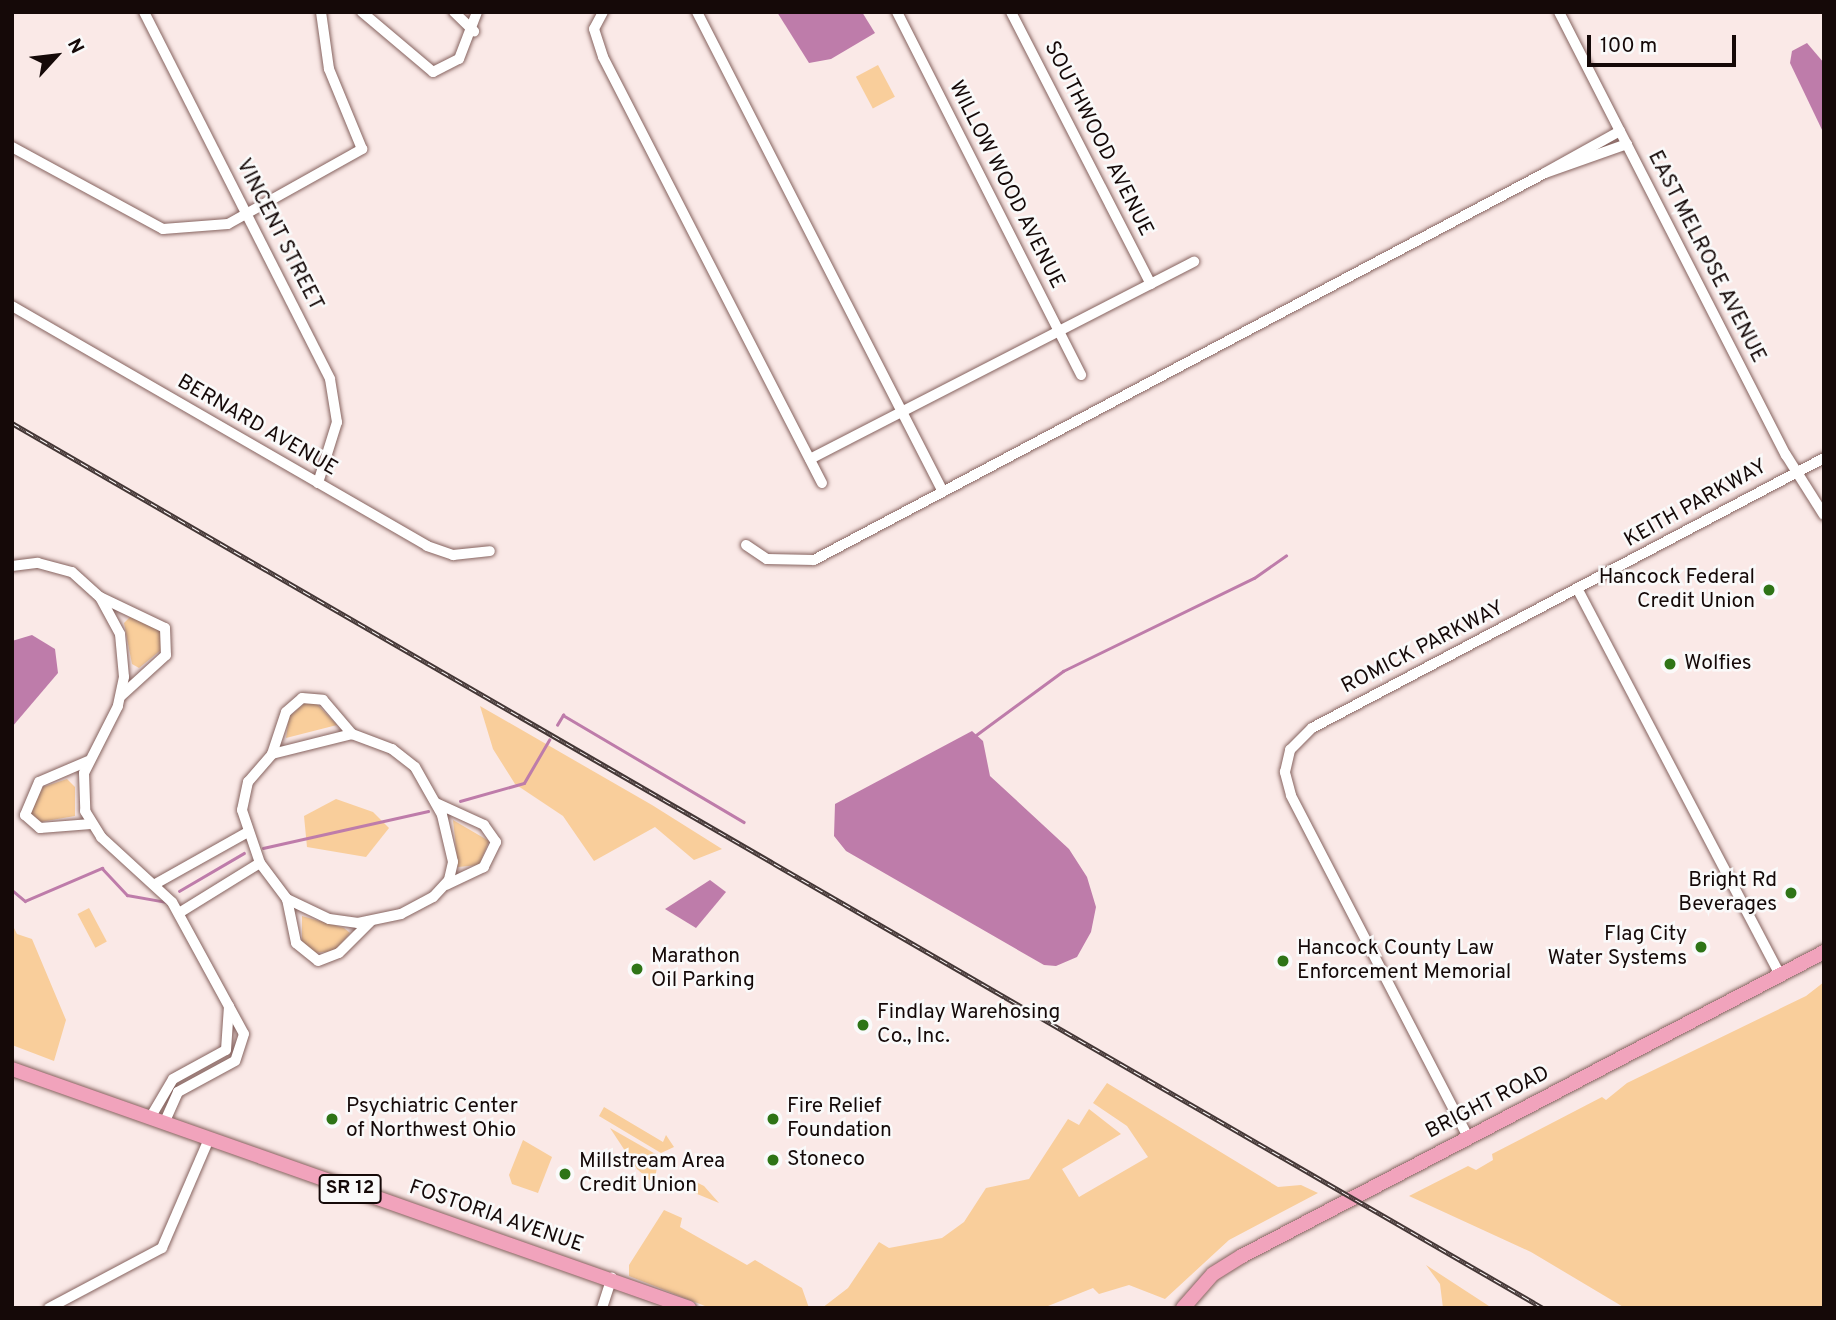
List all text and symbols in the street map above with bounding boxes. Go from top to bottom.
north arrow [21,21,91,91]
scale bar [1591,21,1740,65]
text: 100 m [1600,33,1657,60]
text: N [61,35,89,58]
street label: SOUTHWOOD AVENUE [1038,37,1158,241]
street label: WILLOW WOOD AVENUE [942,76,1070,294]
street label: EAST MELROSE AVENUE [1641,146,1771,368]
street label: VINCENT STREET [230,155,328,315]
street label: BERNARD AVENUE [172,370,342,482]
street label: KEITH PARKWAY [1620,454,1772,554]
place label: Hancock Federal Credit Union [1599,565,1755,615]
marker: Hancock Federal Credit Union [1761,582,1777,598]
street label: ROMICK PARKWAY [1337,596,1509,700]
place label: Wolfies [1684,651,1752,677]
marker: Wolfies [1662,656,1678,672]
place label: Bright Rd Beverages [1678,868,1777,918]
marker: Bright Rd Beverages [1783,885,1799,901]
place label: Flag City Water Systems [1547,922,1687,972]
place label: Hancock County Law Enforcement Memorial [1297,936,1511,986]
marker: Flag City Water Systems [1693,939,1709,955]
place label: Marathon Oil Parking [651,944,755,994]
marker: Hancock County Law Enforcement Memorial [1275,953,1291,969]
marker: Marathon Oil Parking [629,961,645,977]
place label: Findlay Warehosing Co., Inc. [877,1000,1061,1050]
marker: Findlay Warehosing Co., Inc. [855,1017,871,1033]
street label: BRIGHT ROAD [1422,1061,1554,1145]
place label: Psychiatric Center of Northwest Ohio [346,1094,518,1144]
place label: Fire Relief Foundation [787,1094,892,1144]
marker: Psychiatric Center of Northwest Ohio [324,1111,340,1127]
marker: Fire Relief Foundation [765,1111,781,1127]
place label: Stoneco [787,1147,865,1173]
place label: Millstream Area Credit Union [579,1149,726,1199]
marker: Stoneco [765,1152,781,1168]
marker: Millstream Area Credit Union [557,1166,573,1182]
road number: SR 12 [318,1174,382,1204]
street label: FOSTORIA AVENUE [405,1175,587,1259]

